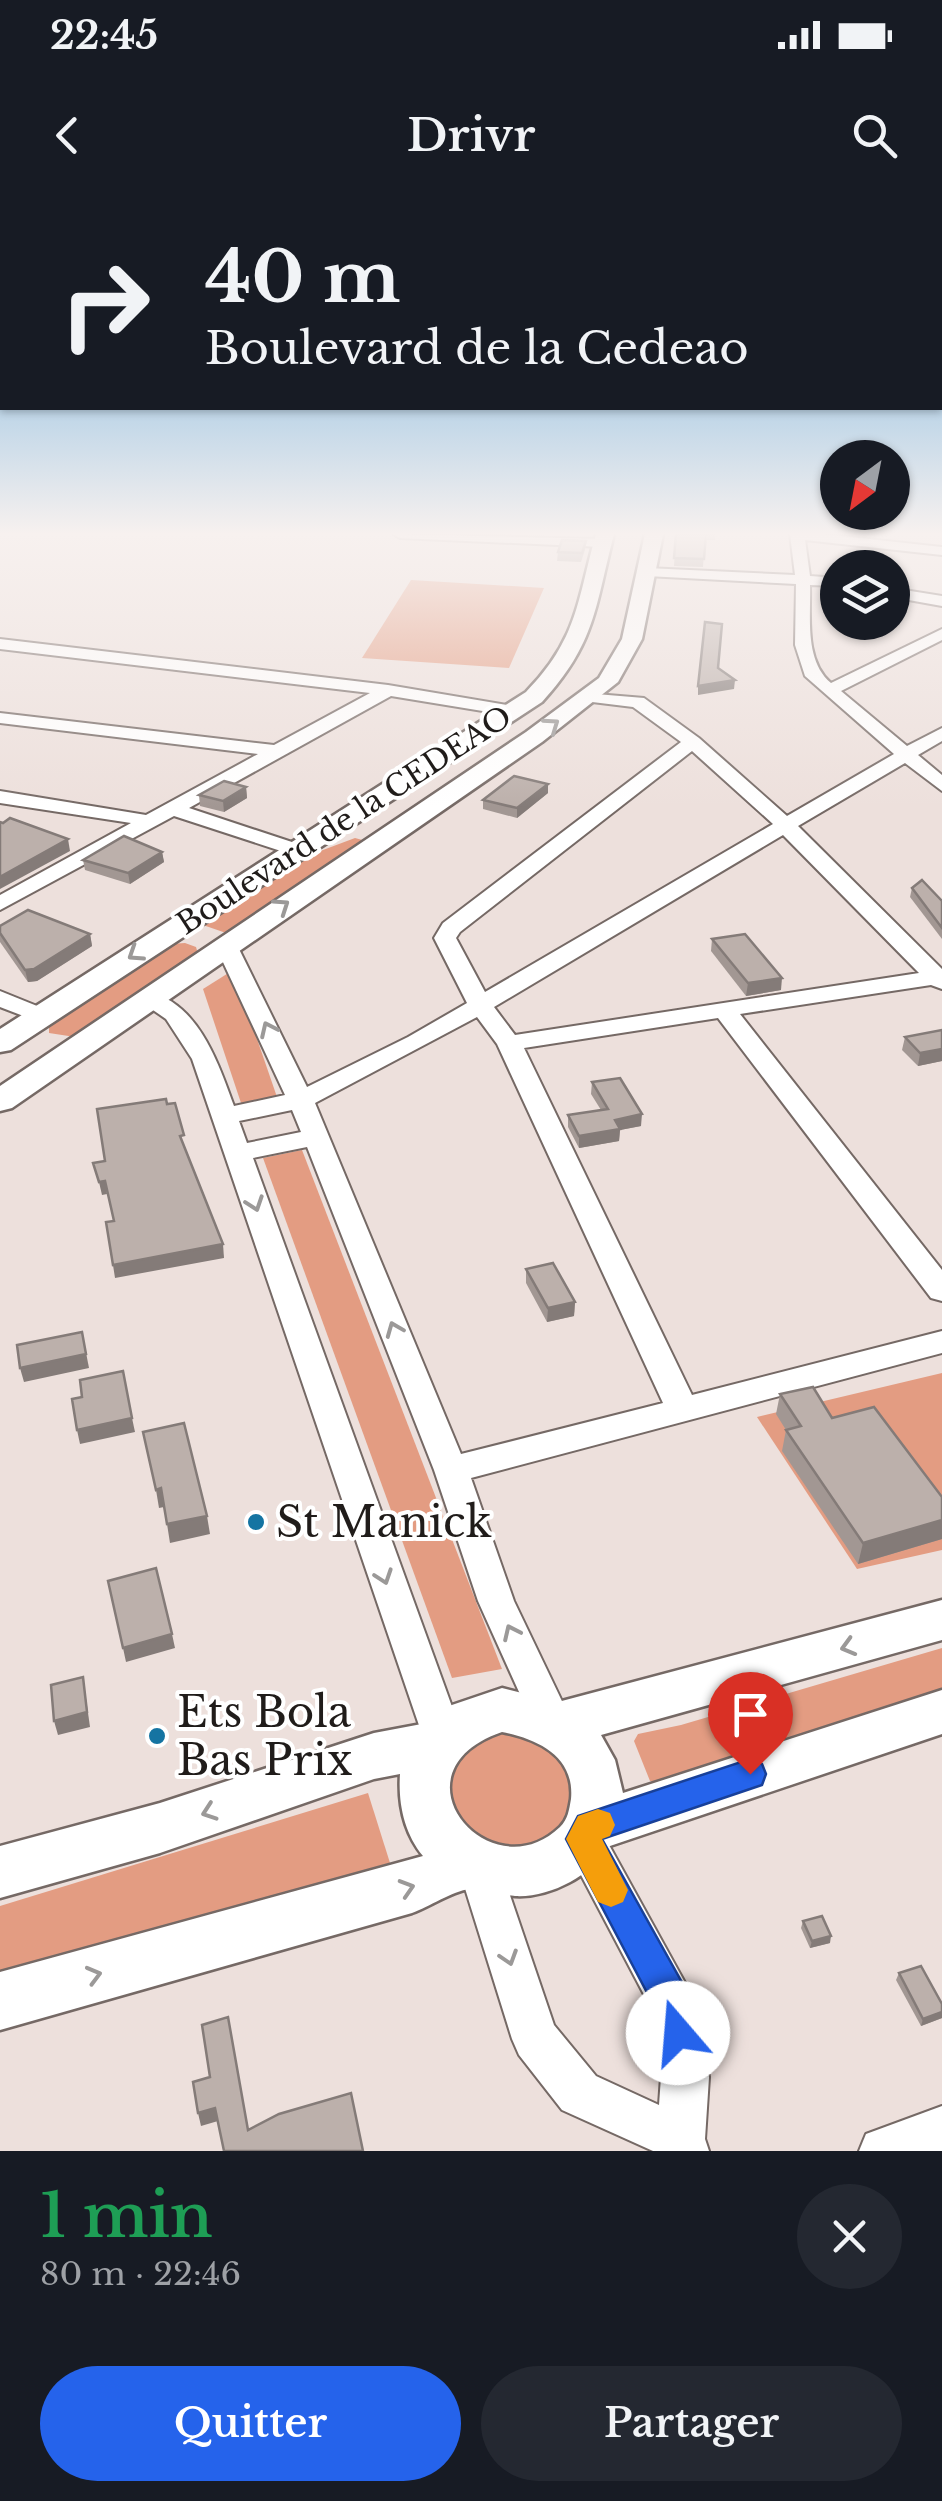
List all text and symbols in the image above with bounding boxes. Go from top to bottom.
text: 22:45 [50,12,158,59]
text: Drivr [407,107,535,163]
icon: back [40,108,95,163]
icon: search [847,108,902,163]
text: 40 m [205,234,400,321]
icon: right [40,240,170,370]
text: Boulevard de la Cedeao [205,320,749,376]
north arrow [820,440,910,530]
map controls [820,440,910,640]
button: layers [820,550,910,640]
street label: Boulevard de la CEDEAO [170,698,518,942]
one-way arrow [540,719,559,737]
one-way arrow [270,900,289,918]
one-way arrow [128,941,146,960]
one-way arrow [260,1021,280,1039]
one-way arrow [243,1195,264,1212]
one-way arrow [385,1321,405,1338]
place label: St Manick [276,1496,492,1548]
marker: St Manick [245,1511,267,1533]
one-way arrow [373,1568,393,1585]
one-way arrow [503,1624,523,1642]
one-way arrow [840,1635,857,1656]
pin [708,1672,793,1775]
place label: Ets Bola Bas Prix [177,1686,353,1786]
icon: arrive [723,1687,778,1742]
marker: Ets Bola Bas Prix [146,1725,168,1747]
one-way arrow [201,1800,218,1820]
one-way arrow [398,1879,415,1899]
one-way arrow [497,1949,517,1966]
one-way arrow [85,1965,102,1986]
position arrow [626,1981,730,2085]
text: 1 min [40,2179,213,2253]
button: close [797,2184,902,2289]
text: 80 m · 22:46 [40,2254,241,2294]
button: Quitter [40,2366,461,2481]
button: Partager [481,2366,902,2481]

